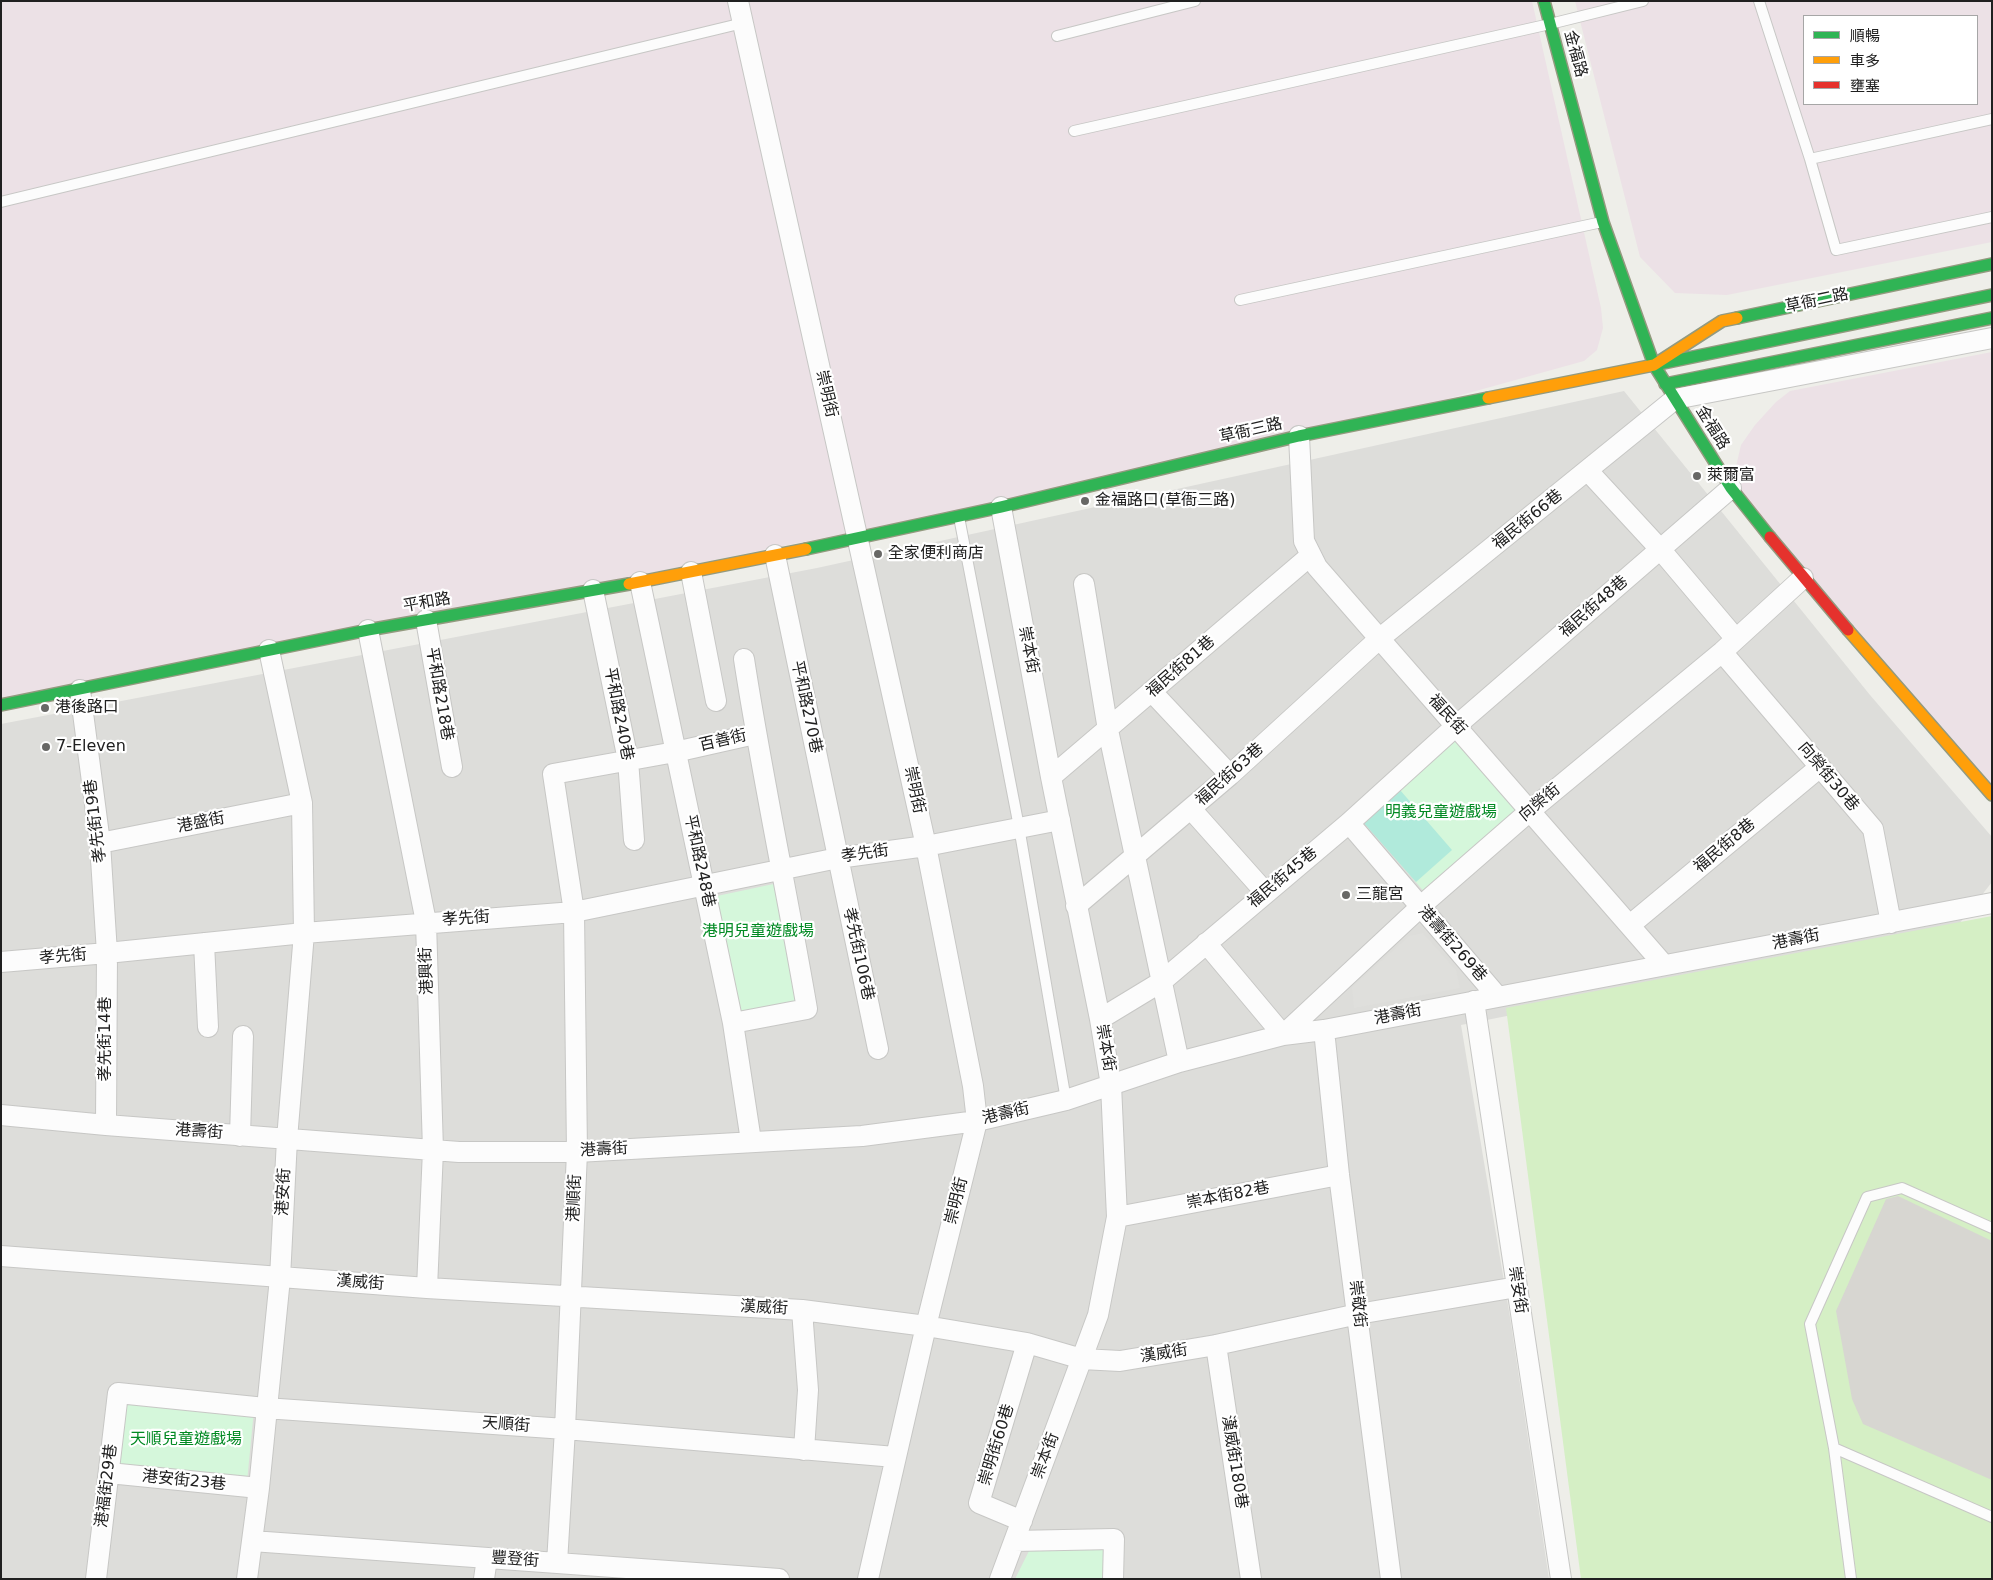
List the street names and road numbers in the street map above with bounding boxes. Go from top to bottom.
street label: 金福路 [1560,28,1590,80]
street label: 草衙二路 [1784,285,1850,317]
street label: 崇明街 [811,368,841,420]
street label: 金福路 [1691,403,1733,453]
street label: 草衙三路 [1218,414,1284,448]
street label: 福民街66巷 [1489,486,1567,554]
street label: 福民街48巷 [1556,572,1632,642]
street label: 平和路 [402,589,452,617]
street label: 崇本街 [1014,625,1042,675]
street label: 福民街81巷 [1143,632,1219,702]
street label: 平和路218巷 [421,646,457,742]
street label: 平和路270巷 [787,659,825,755]
street label: 平和路240巷 [600,666,636,762]
street label: 福民街 [1424,691,1470,739]
street label: 百善街 [697,726,749,756]
street label: 向榮街30巷 [1794,739,1862,815]
street label: 福民街63巷 [1192,740,1268,810]
street label: 崇明街 [900,765,928,815]
street label: 孝先街19巷 [81,778,111,864]
street label: 向榮街 [1515,780,1565,826]
street label: 港盛街 [176,809,226,837]
street label: 平和路248巷 [680,813,718,909]
street label: 福民街8巷 [1690,815,1760,877]
street label: 孝先街 [840,841,890,867]
street label: 福民街45巷 [1245,844,1321,912]
street label: 港壽街269巷 [1414,902,1490,986]
street label: 孝先街106巷 [839,906,877,1002]
street label: 孝先街 [441,908,491,930]
street label: 港壽街 [1771,926,1821,954]
street label: 孝先街 [38,945,88,969]
street label: 港興街 [417,947,437,995]
street label: 孝先街14巷 [96,997,116,1081]
street label: 港壽街 [1373,1001,1423,1029]
street label: 崇本街 [1091,1023,1119,1073]
street label: 港壽街 [980,1099,1032,1129]
street label: 港壽街 [174,1121,224,1143]
street label: 港壽街 [580,1139,628,1161]
street label: 港安街 [273,1168,295,1216]
street label: 港順街 [565,1174,585,1222]
street label: 崇明街 [942,1175,972,1227]
street label: 崇本街82巷 [1185,1179,1271,1213]
street label: 崇安街 [1504,1265,1530,1315]
street label: 漢威街 [335,1272,385,1294]
street label: 崇敬街 [1345,1279,1369,1329]
street label: 漢威街 [740,1297,788,1319]
street label: 漢威街 [1139,1341,1189,1367]
street label: 崇明街60巷 [975,1402,1019,1488]
street label: 天順街 [481,1414,531,1436]
street label: 漢威街180巷 [1217,1414,1251,1510]
street label: 崇本街 [1028,1430,1064,1482]
street label: 港福街29巷 [92,1443,122,1529]
street label: 港安街23巷 [141,1467,227,1495]
street label: 豐登街 [490,1549,540,1571]

